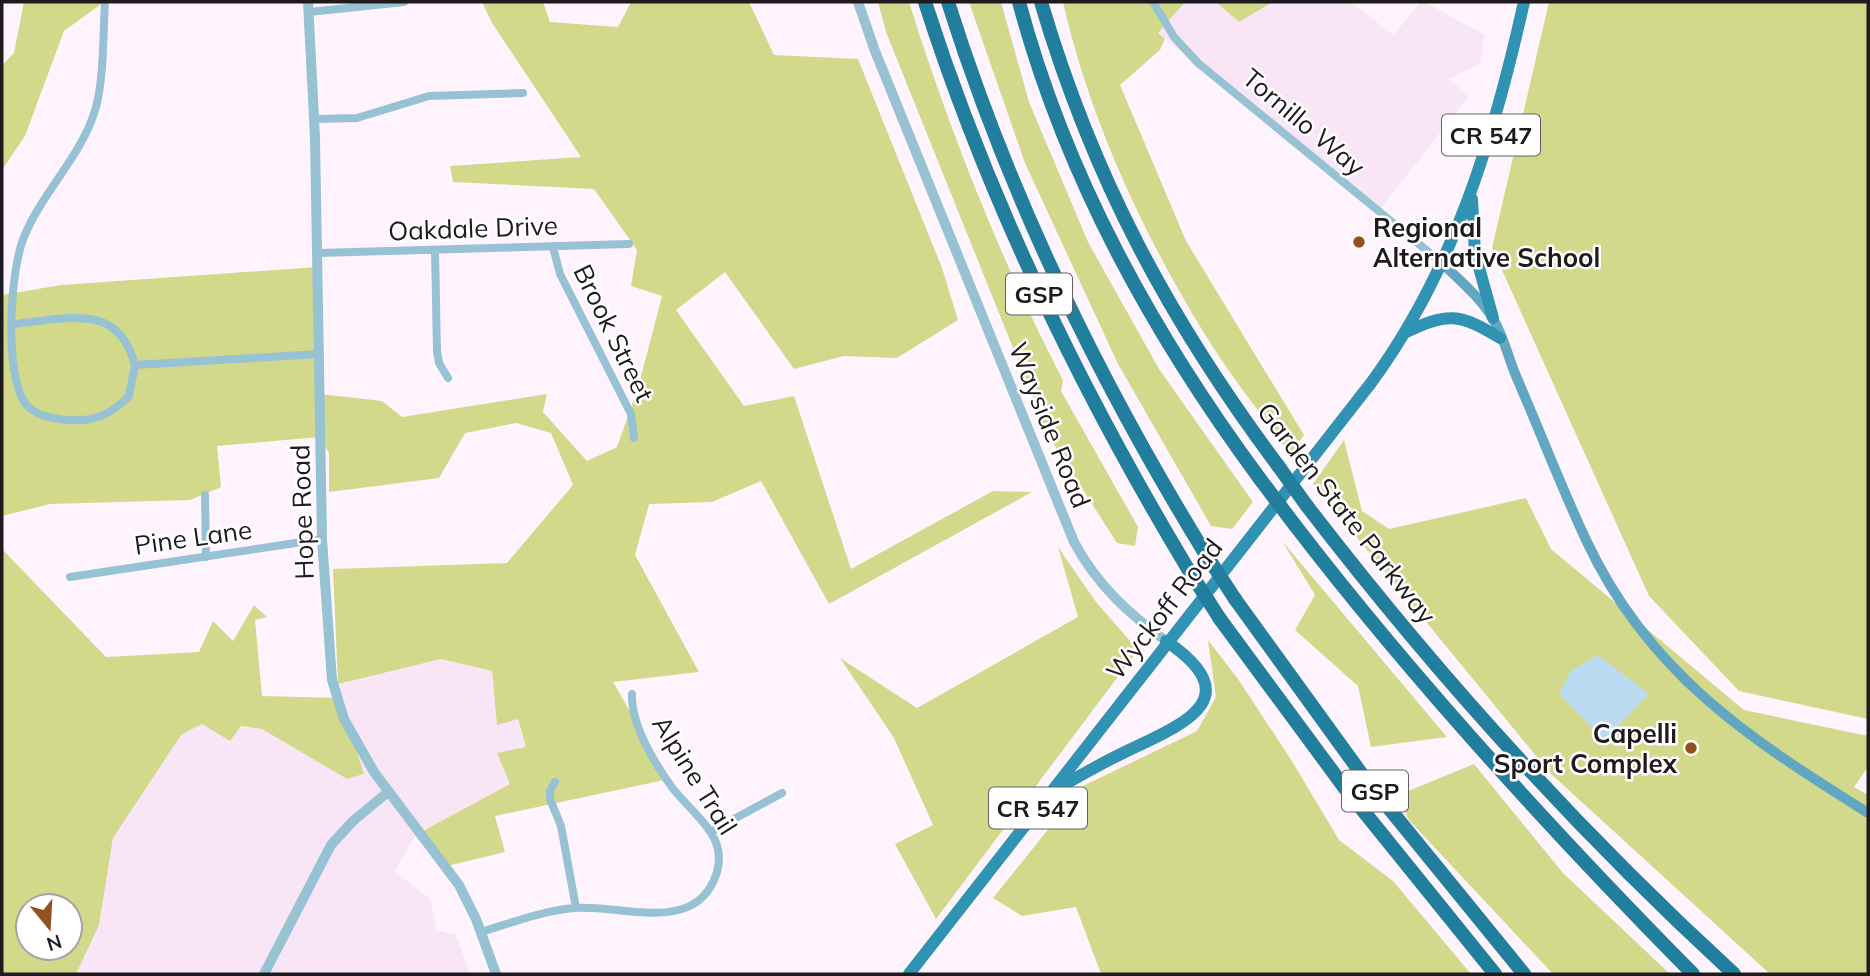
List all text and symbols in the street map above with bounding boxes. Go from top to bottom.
street label: Tornillo Way [1236,61,1372,183]
road number: CR 547 [1442,114,1540,155]
street label: Oakdale Drive [388,209,558,247]
place label: Regional Alternative School [1373,211,1600,274]
marker: Regional Alternative School [1351,234,1367,250]
street label: Brook Street [567,259,661,407]
road number: GSP [1006,274,1072,314]
street label: Wayside Road [1002,337,1098,513]
street label: Garden State Parkway [1250,396,1444,631]
street label: Hope Road [283,444,321,580]
street label: Pine Lane [132,512,254,562]
street label: Wyckoff Road [1099,532,1229,686]
street label: Alpine Trail [645,709,745,841]
place label: Capelli Sport Complex [1494,717,1678,780]
marker: Capelli Sport Complex [1683,740,1699,756]
road number: GSP [1342,770,1408,812]
road number: CR 547 [989,788,1087,828]
north arrow [14,892,84,962]
text: N [44,930,65,957]

